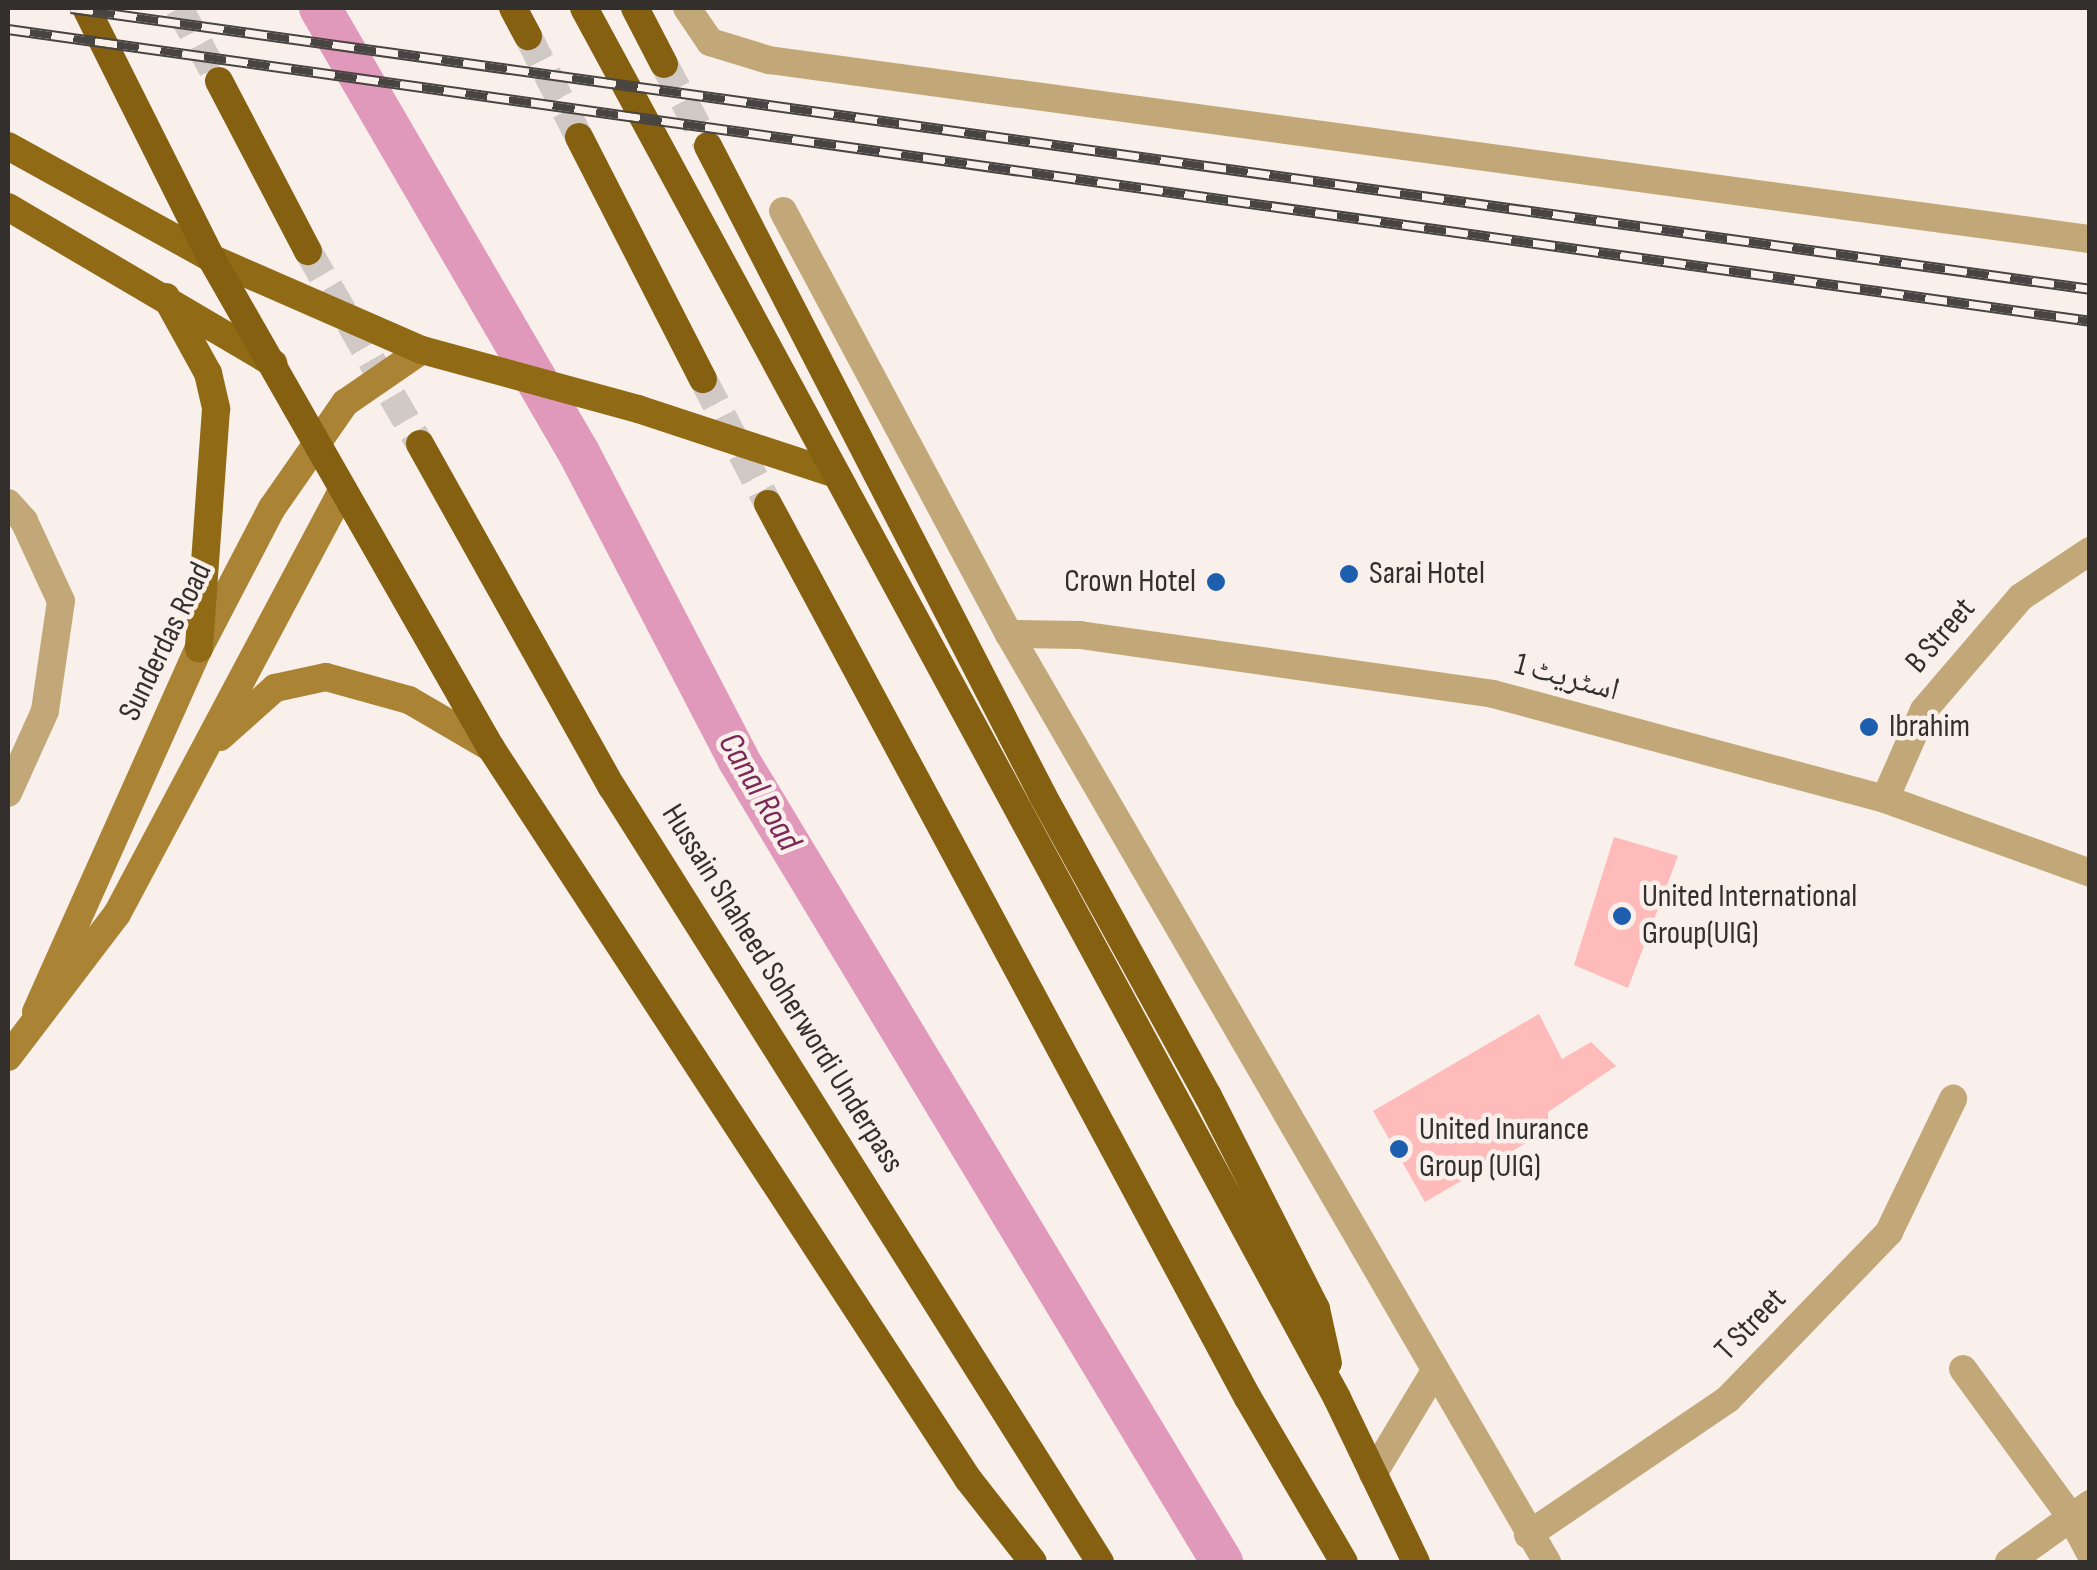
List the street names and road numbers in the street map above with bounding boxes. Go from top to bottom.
street label: Sunderdas Road [111,557,221,727]
street label: B Street [1898,591,1984,681]
street label: اسٹریٹ 1 [1511,646,1623,710]
street label: Hussain Shaheed Soherwordi Underpass [653,798,911,1180]
street label: T Street [1707,1281,1795,1369]

